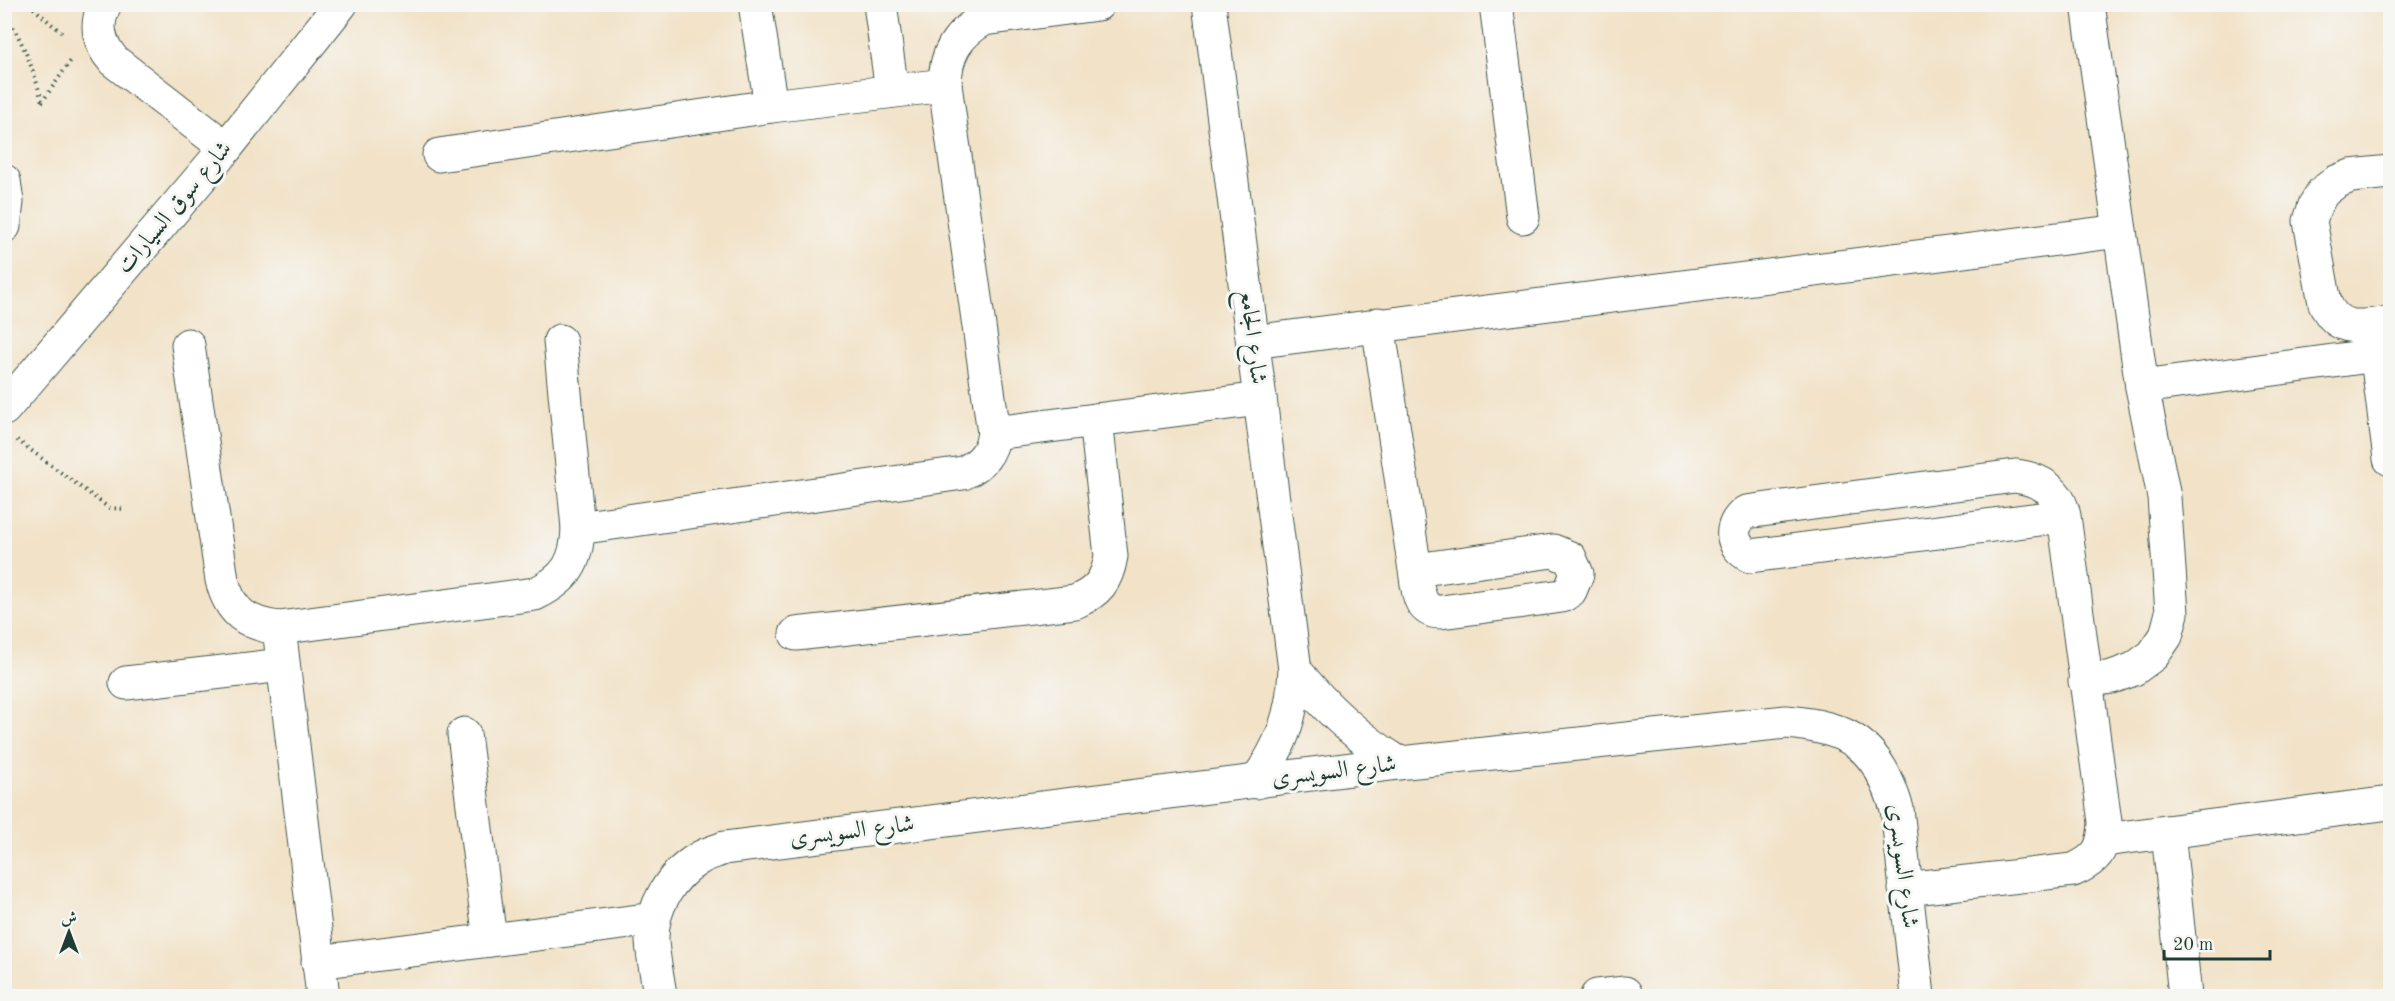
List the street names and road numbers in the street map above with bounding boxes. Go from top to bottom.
street label: شارع سوق السيارات [113,137,242,283]
street label: شارع الجامع [1226,288,1270,387]
street label: شارع السويسرى [1270,752,1398,798]
street label: شارع السويسرى [1876,802,1922,930]
street label: شارع السويسرى [788,812,916,858]

